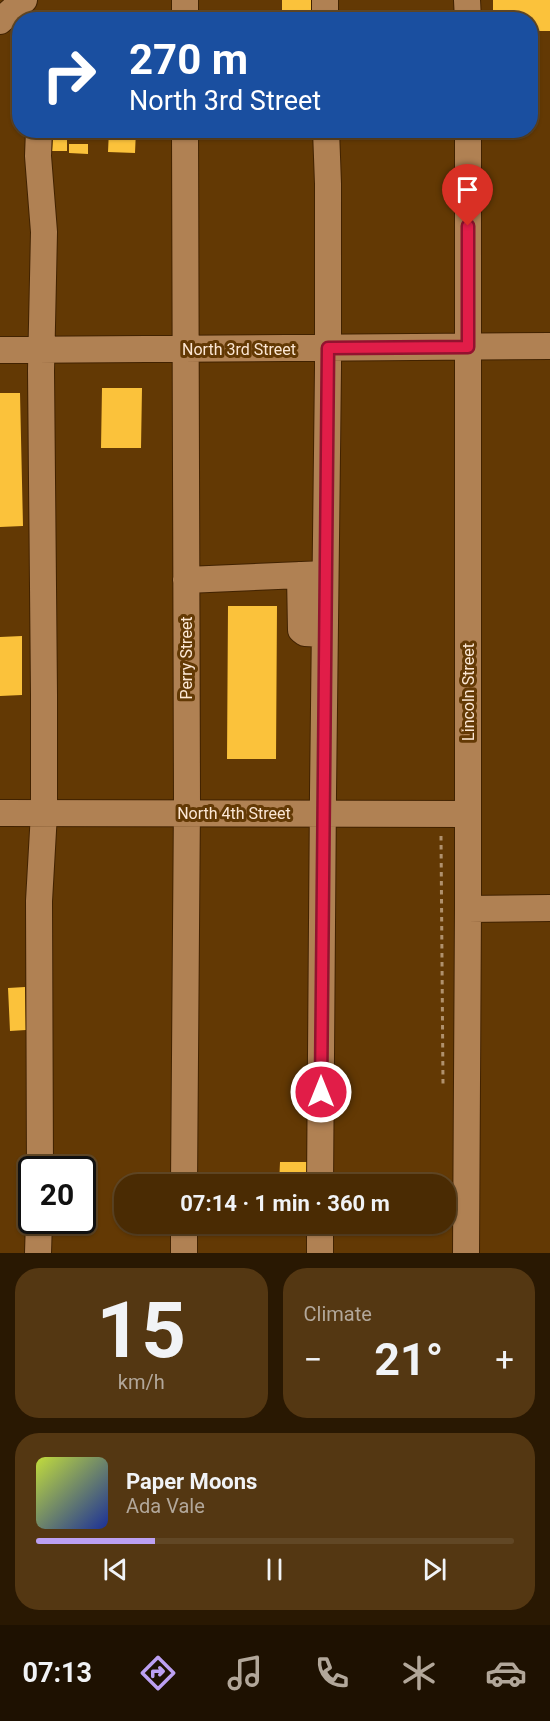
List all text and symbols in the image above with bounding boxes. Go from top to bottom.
text: 270 m [129,35,248,84]
icon: right [30,36,108,114]
text: North 3rd Street [129,85,321,117]
pin [442,164,493,226]
icon: arrive [451,173,484,206]
street label: North 3rd Street [182,340,296,359]
street label: Perry Street [177,616,196,700]
street label: Lincoln Street [459,643,478,741]
street label: North 4th Street [177,804,291,823]
position arrow [289,1060,353,1124]
speed limit sign: 20 [18,1156,96,1234]
text: 07:14 · 1 min · 360 m [180,1191,390,1216]
text: 15 [96,1285,186,1376]
text: Climate [304,1302,372,1326]
text: 21° [374,1333,443,1386]
text: − [304,1340,322,1379]
text: + [495,1340,514,1379]
text: km/h [118,1370,165,1394]
text: Paper Moons [126,1469,257,1494]
text: Ada Vale [126,1494,205,1518]
icon: previous [99,1553,132,1586]
icon: pause [258,1553,291,1586]
icon: next [418,1553,451,1586]
icon: directions [137,1652,179,1694]
icon: music [224,1652,266,1694]
icon: phone [311,1652,353,1694]
icon: climate [398,1652,440,1694]
icon: car [485,1652,527,1694]
text: 07:13 [23,1657,92,1689]

